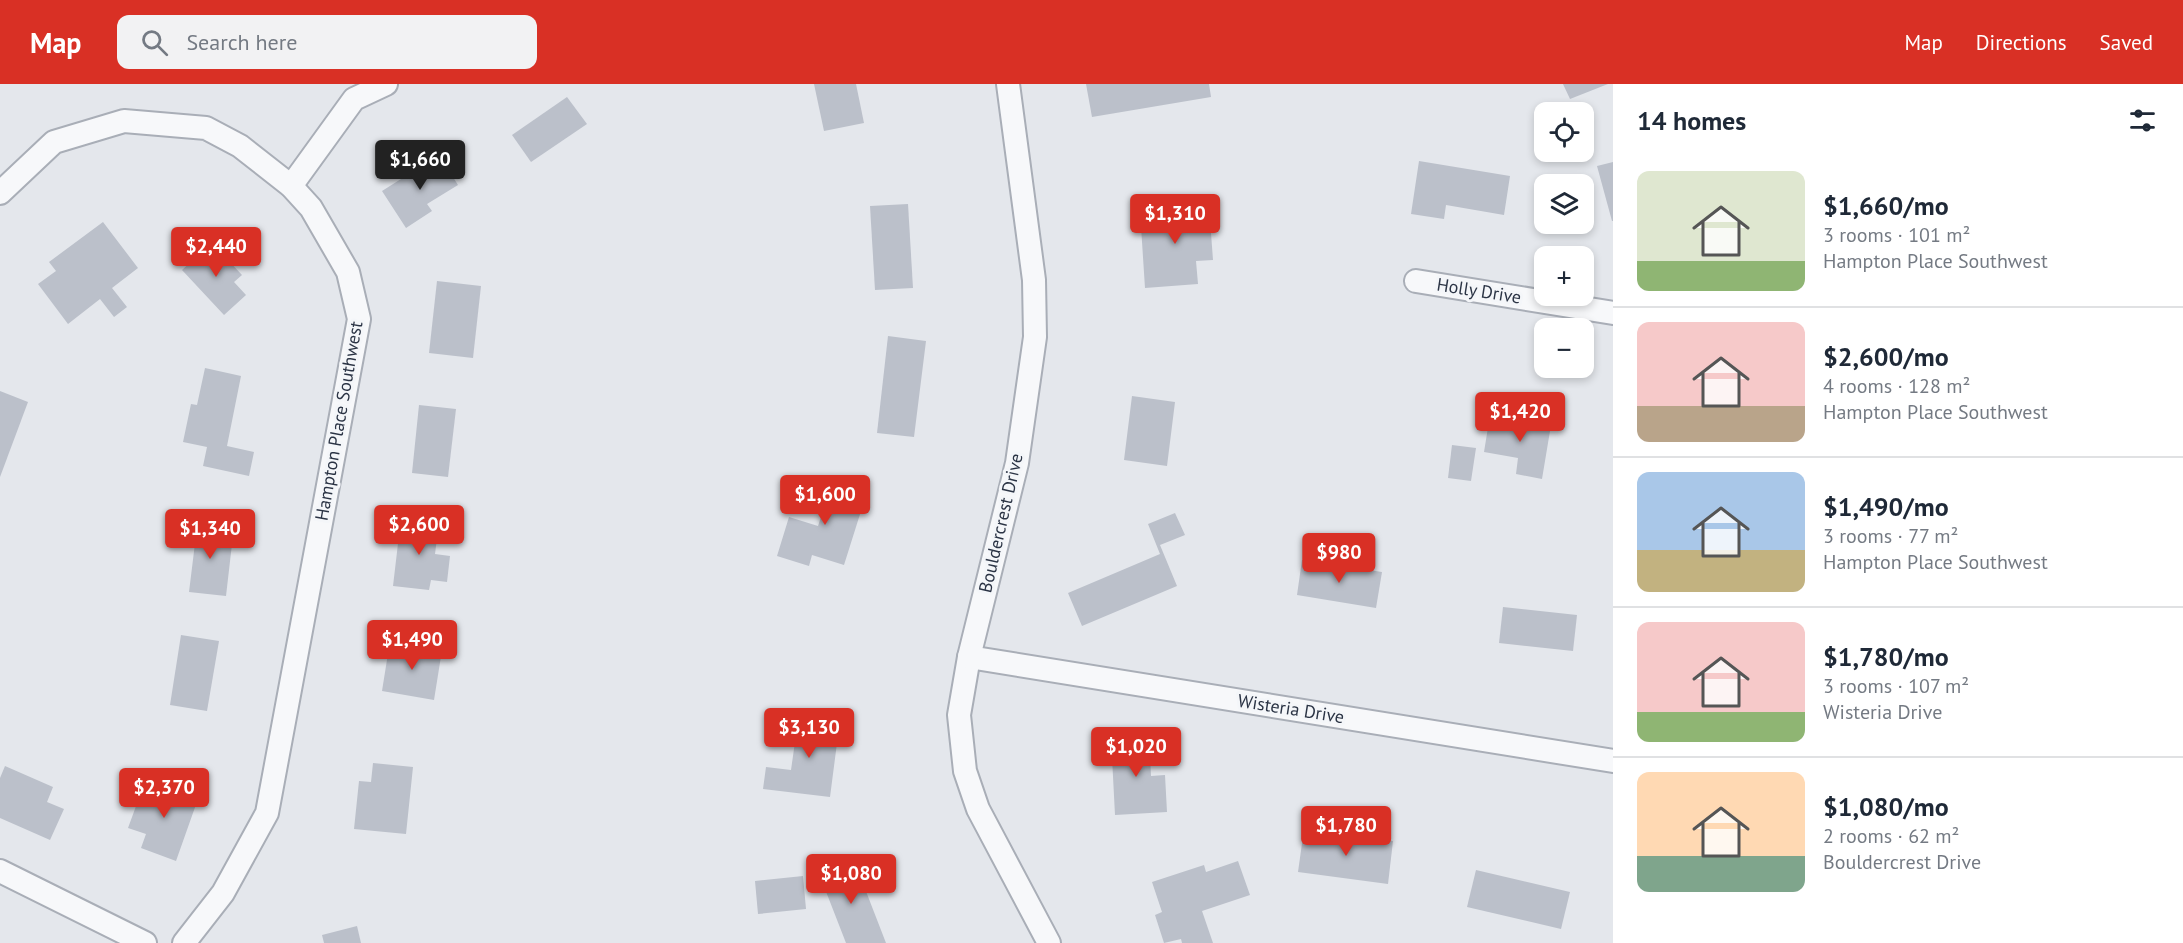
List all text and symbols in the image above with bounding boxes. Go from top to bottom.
search box [117,15,537,69]
text: Map [30,24,81,61]
icon: search [138,26,171,59]
text: Search here [186,28,297,56]
text: Map [1904,29,1943,56]
text: Directions [1976,29,2067,56]
text: Saved [2100,29,2153,56]
map controls [1534,102,1594,378]
button: locate [1534,102,1594,162]
text: 14 homes [1637,104,1746,137]
icon: filters [2126,104,2159,137]
pin: $1,660 [371,140,469,191]
text: $1,660 [389,146,451,172]
button: layers [1534,174,1594,234]
text: $1,660/mo [1823,189,1949,222]
pin: $1,310 [1126,194,1224,245]
icon: home [1685,195,1757,267]
text: $1,310 [1144,200,1206,226]
text: 3 rooms · 101 m² [1823,222,1970,248]
pin: $2,440 [167,227,265,278]
text: $2,440 [185,233,247,259]
button: + [1534,246,1594,306]
text: Hampton Place Southwest [1823,248,2048,274]
street label: Holly Drive [1435,272,1523,309]
button: − [1534,318,1594,378]
street label: Hampton Place Southwest [310,319,367,522]
text: $2,600/mo [1823,340,1949,373]
icon: home [1685,346,1757,418]
text: 4 rooms · 128 m² [1823,373,1970,399]
pin: $1,420 [1471,392,1569,443]
text: $1,420 [1489,398,1551,424]
text: Hampton Place Southwest [1823,399,2048,425]
street label: Bouldercrest Drive [973,451,1028,595]
pin: $1,600 [776,475,874,526]
text: $1,600 [794,481,856,507]
text: $1,490/mo [1823,490,1949,523]
icon: home [1685,496,1757,568]
pin: $2,600 [370,505,468,556]
pin: $1,340 [161,509,259,560]
text: $2,600 [388,511,450,537]
text: $1,340 [179,515,241,541]
text: 3 rooms · 77 m² [1823,523,1958,549]
pin: $980 [1303,533,1375,584]
text: $980 [1316,539,1362,565]
text: Hampton Place Southwest [1823,549,2048,575]
pin: $1,490 [363,620,461,671]
text: $1,490 [381,626,443,652]
text: $1,780/mo [1823,640,1949,673]
icon: home [1685,646,1757,718]
text: 3 rooms · 107 m² [1823,673,1969,699]
street label: Wisteria Drive [1236,689,1346,728]
text: Wisteria Drive [1823,699,1942,725]
pin: $3,130 [760,708,858,759]
text: $3,130 [778,714,840,740]
pin: $1,020 [1087,727,1185,778]
text: $1,020 [1105,733,1167,759]
pin: $2,370 [115,768,213,819]
text: $2,370 [133,774,195,800]
text: $1,080/mo [1823,790,1949,823]
icon: home [1685,796,1757,868]
pin: $1,780 [1297,806,1395,857]
text: $1,780 [1315,812,1377,838]
text: 2 rooms · 62 m² [1823,823,1959,849]
text: Bouldercrest Drive [1823,849,1981,875]
pin: $1,080 [802,854,900,905]
text: $1,080 [820,860,882,886]

